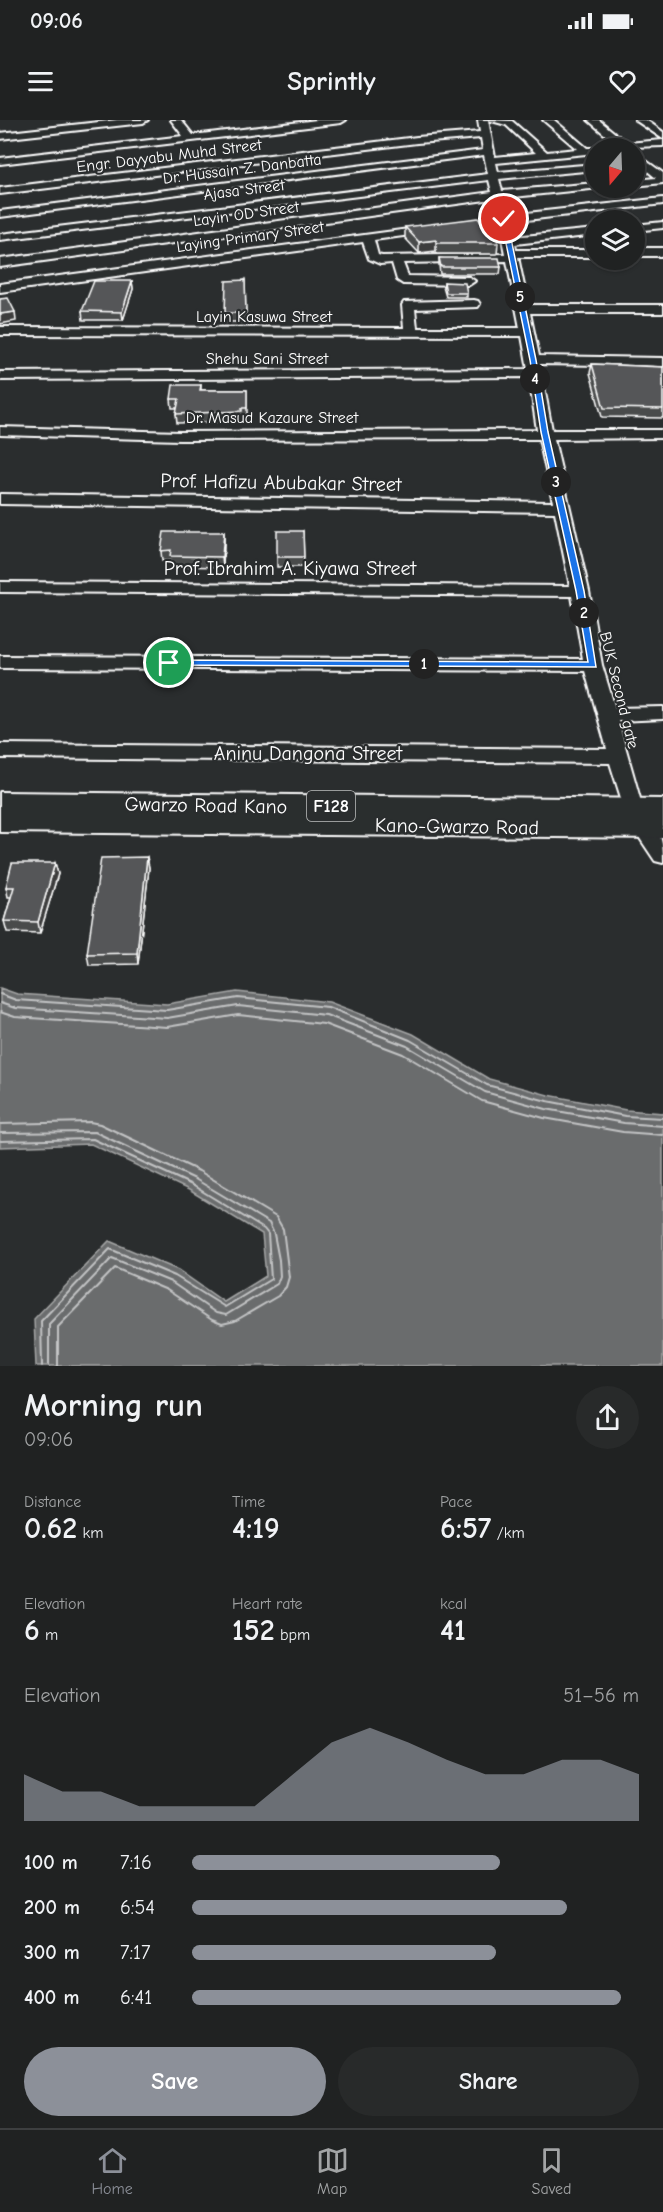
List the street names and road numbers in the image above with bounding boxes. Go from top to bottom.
street label: Engr. Dayyabu Muhd Street [76,136,263,176]
street label: Dr. Hussain Z. Danbatta [162,150,322,188]
street label: Ajasa Street [203,176,286,204]
street label: Layin OD Street [192,198,301,230]
street label: Laying Primary Street [175,218,325,256]
street label: Layin Kasuwa Street [196,308,332,326]
street label: Shehu Sani Street [206,350,329,368]
street label: Dr. Masud Kazaure Street [186,409,359,427]
street label: Prof. Hafizu Abubakar Street [160,469,403,496]
street label: Prof. Ibrahim A. Kiyawa Street [164,557,418,580]
street label: BUK Second gate [596,630,642,751]
street label: Aninu Dangona Street [214,742,404,765]
road number: F128 [307,791,355,821]
street label: Gwarzo Road Kano [124,793,288,818]
street label: Kano-Gwarzo Road [375,814,539,839]

